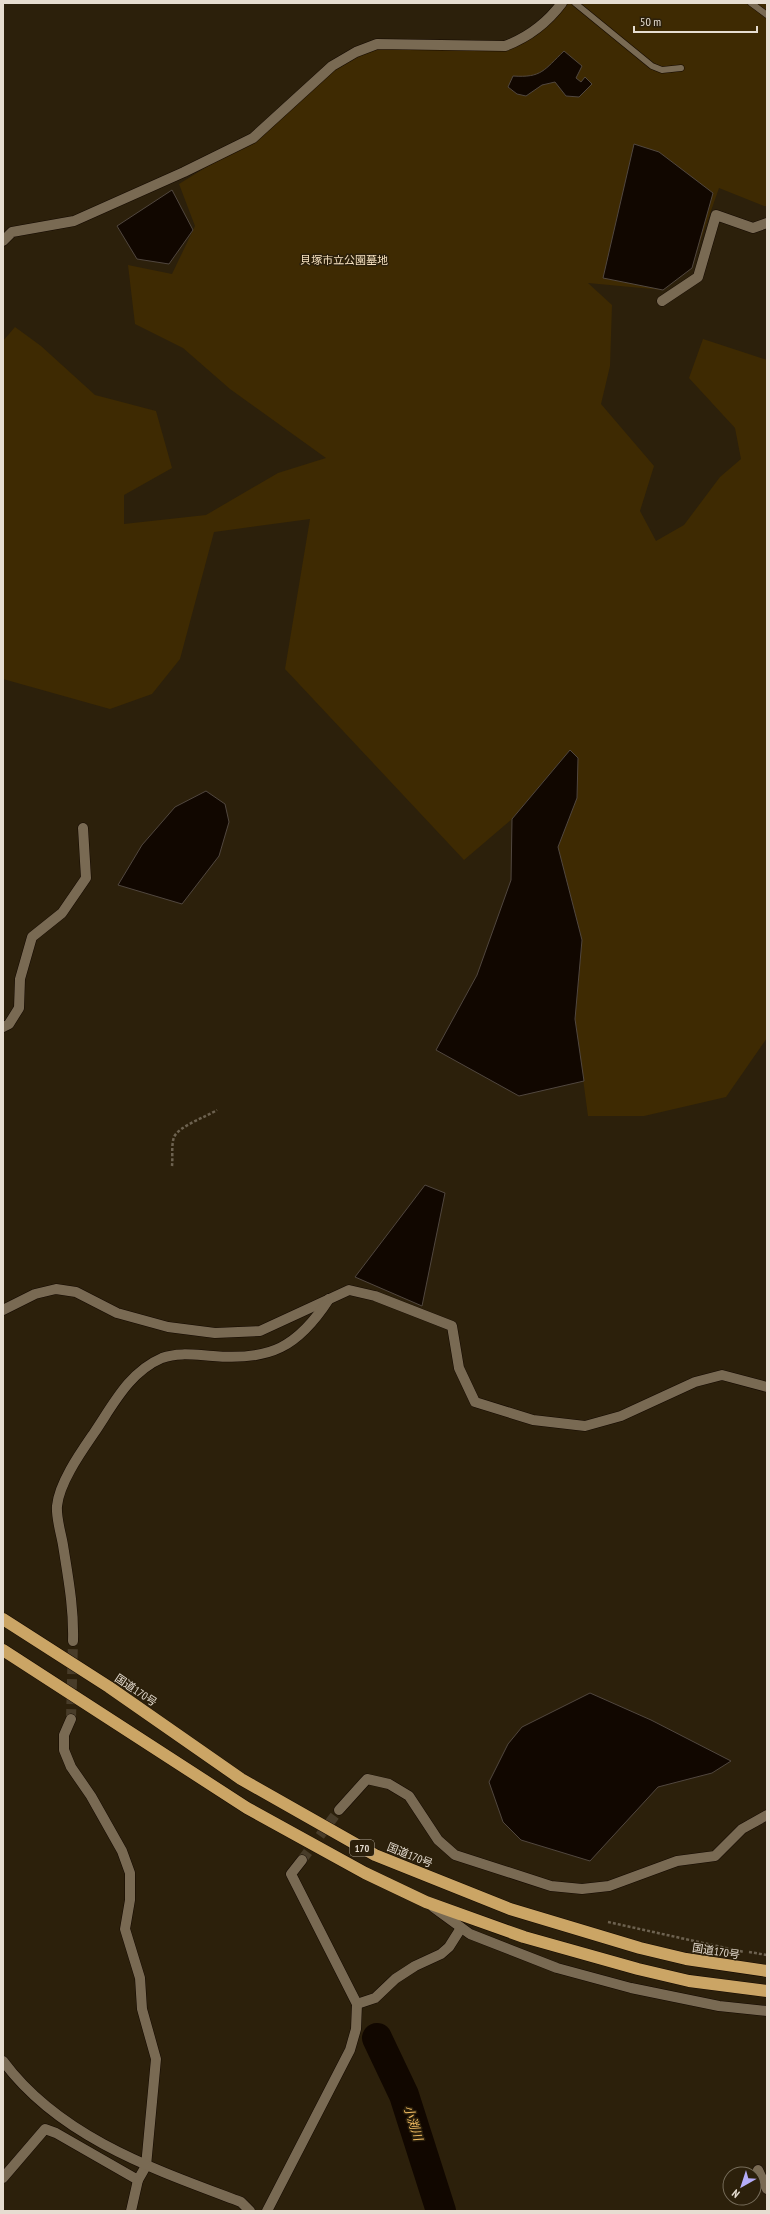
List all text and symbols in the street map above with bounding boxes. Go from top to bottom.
scale bar [634,8,757,34]
text: 50 m [640,14,661,29]
park label: 貝塚市立公園墓地 [300,253,388,267]
street label: 国道170号 [112,1671,160,1709]
road number: 170 [350,1840,374,1856]
street label: 国道170号 [385,1840,435,1870]
street label: 国道170号 [691,1940,741,1962]
water label: 小渕川 [401,2103,427,2144]
north arrow [722,2166,762,2206]
text: N [729,2186,742,2201]

